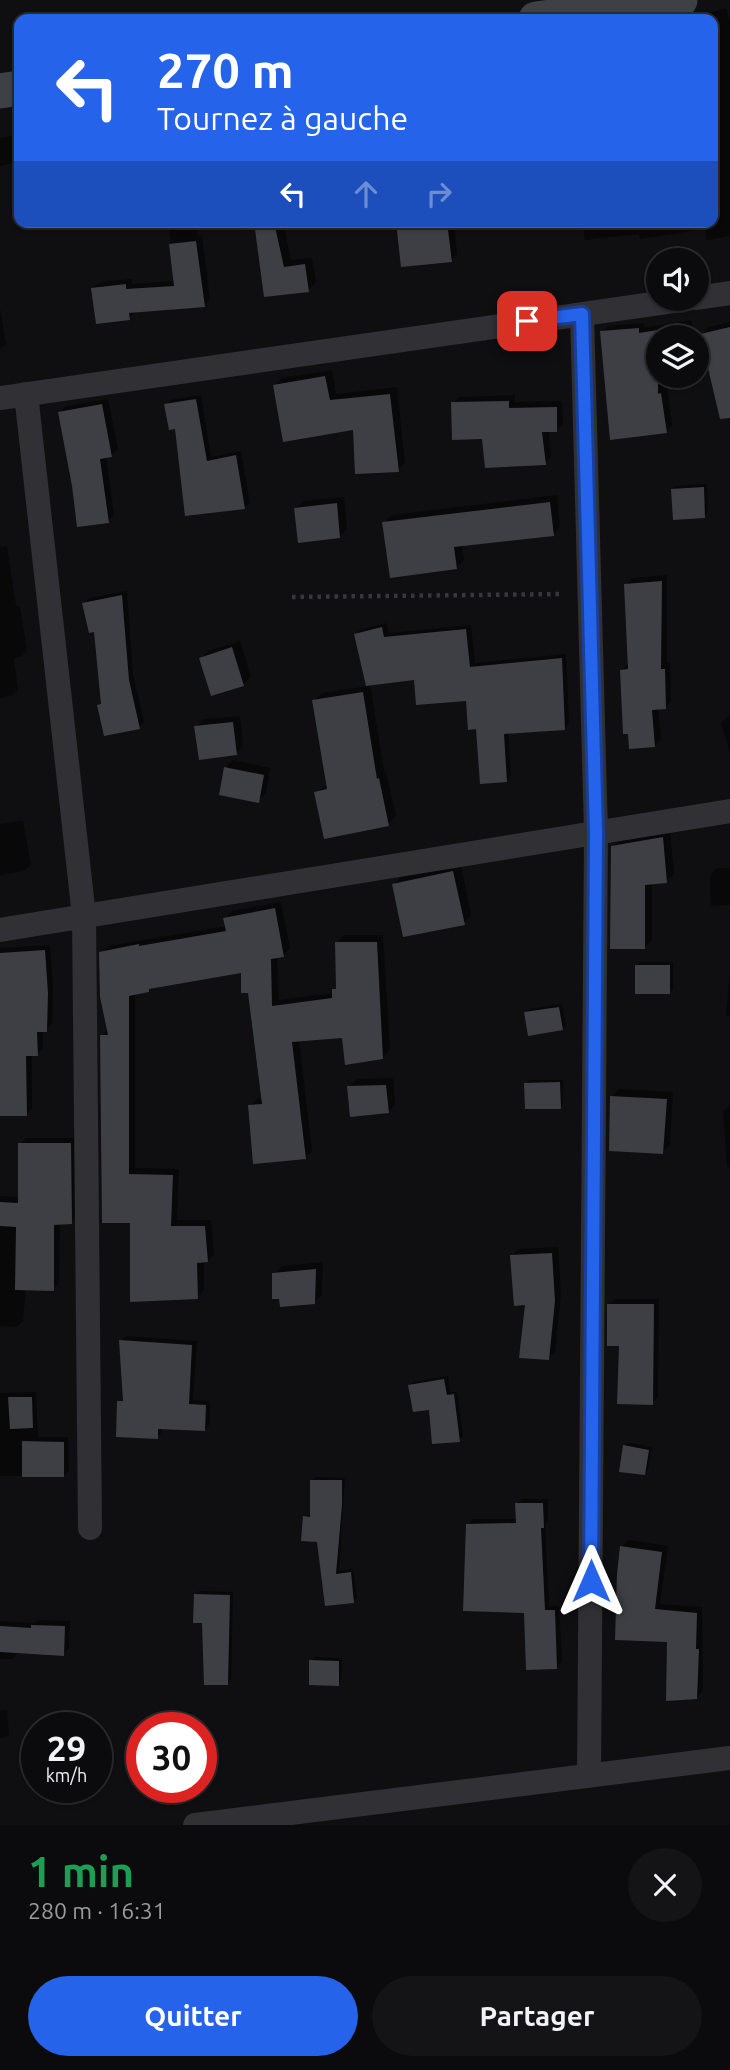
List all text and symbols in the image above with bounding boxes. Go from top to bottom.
icon: left [42,42,133,133]
text: 270 m [157,42,294,97]
text: Tournez à gauche [157,100,408,136]
icon: left [274,175,312,213]
icon: ahead [347,175,385,213]
icon: right [420,175,458,213]
map controls [646,248,709,388]
button: sound [646,248,709,311]
pin [497,291,557,351]
icon: arrive [508,302,546,340]
button: layers [646,325,709,388]
position arrow [554,1544,628,1618]
speed limit sign: 30 [126,1712,217,1803]
text: 29 [47,1728,86,1768]
text: km/h [46,1765,87,1785]
text: 1 min [28,1848,134,1895]
button: close [628,1848,702,1922]
text: 280 m · 16:31 [28,1898,166,1923]
button: Quitter [28,1976,358,2056]
button: Partager [372,1976,702,2056]

